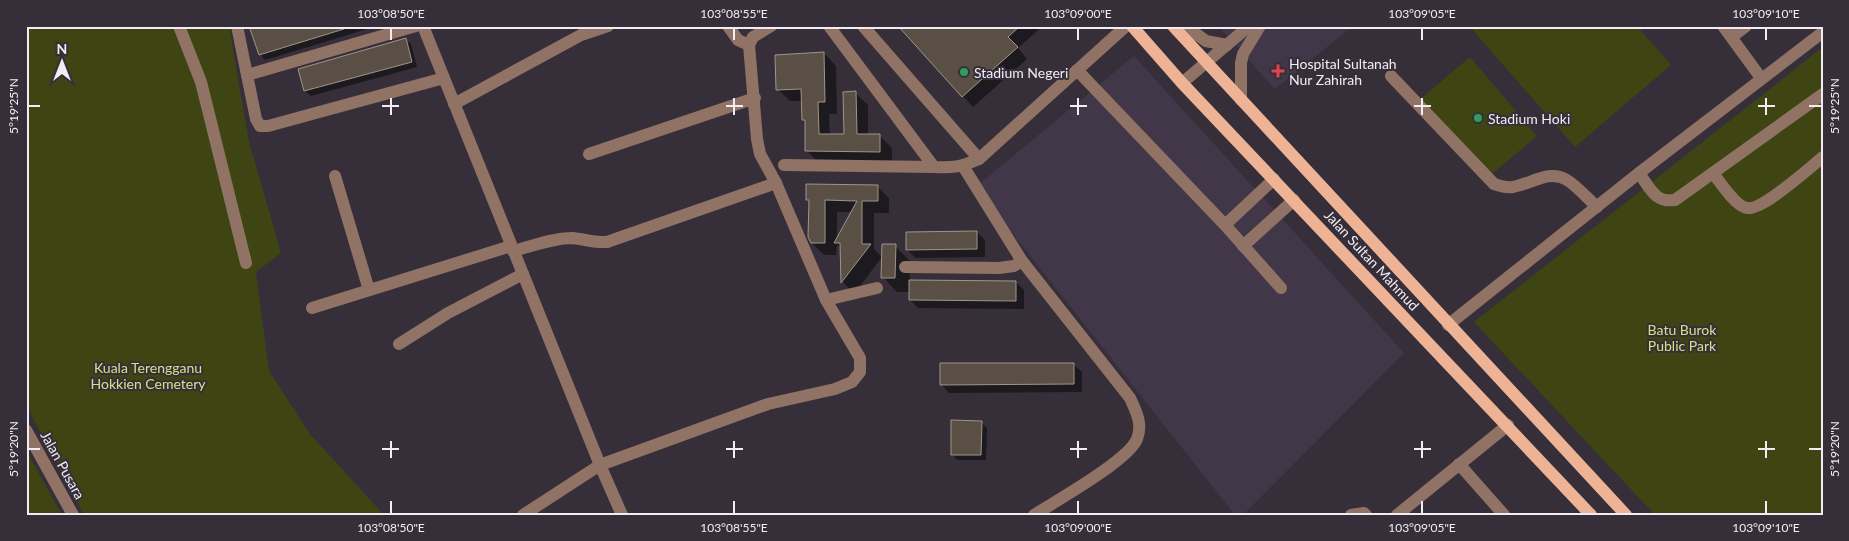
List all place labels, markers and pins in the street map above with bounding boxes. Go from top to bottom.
place label: Hospital Sultanah Nur Zahirah [1289,55,1397,88]
place label: Stadium Negeri [974,64,1068,81]
marker: Hospital Sultanah Nur Zahirah [1271,64,1285,78]
marker: Stadium Negeri [958,66,970,78]
place label: Stadium Hoki [1488,110,1570,127]
marker: Stadium Hoki [1472,112,1484,124]

